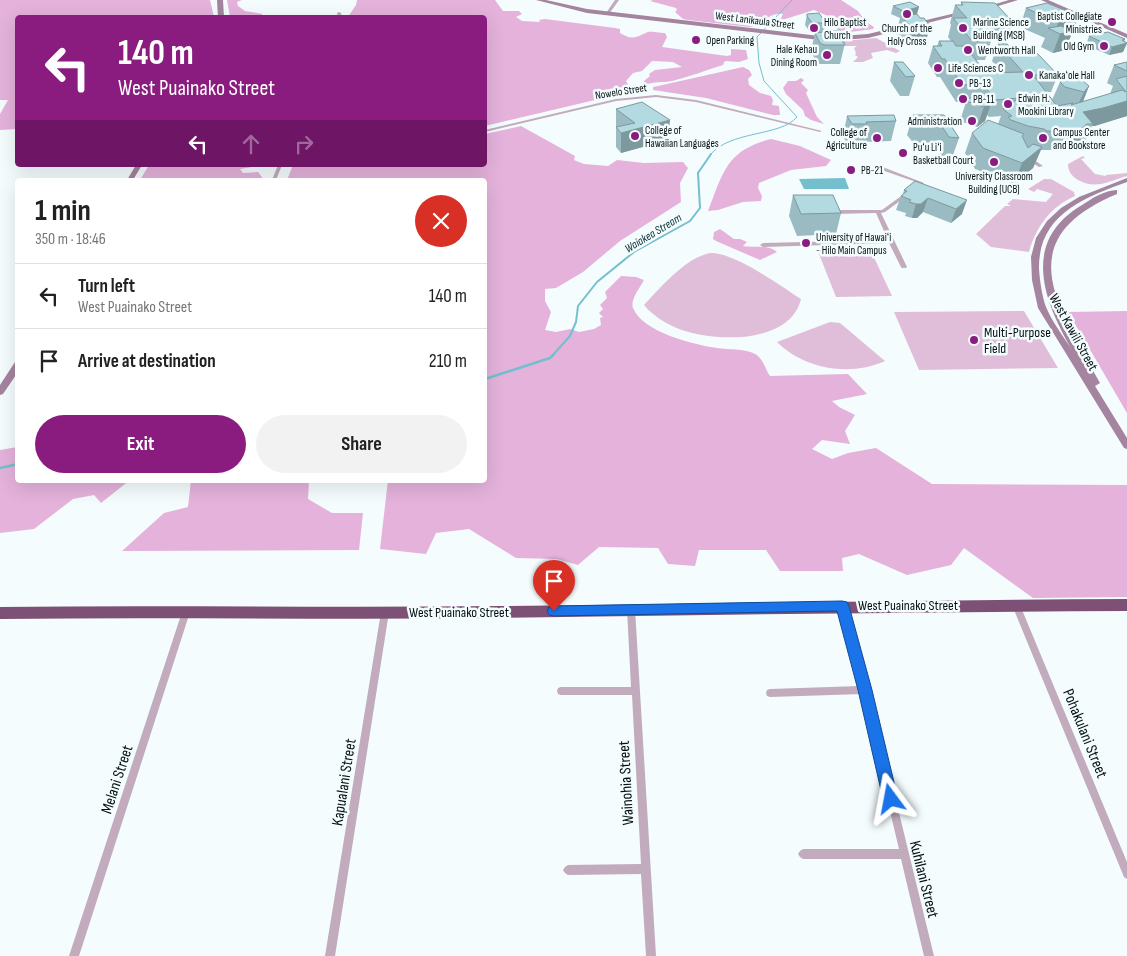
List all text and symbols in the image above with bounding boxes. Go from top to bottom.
marker: Church of the Holy Cross [901,8,913,20]
street label: West Lanikaula Street [715,9,796,32]
place label: Baptist Collegiate Ministries [1037,10,1102,36]
place label: Hilo Baptist Church [824,16,867,42]
place label: Marine Science Building (MSB) [973,16,1029,42]
marker: Baptist Collegiate Ministries [1106,16,1118,28]
marker: Hilo Baptist Church [808,22,820,34]
place label: Church of the Holy Cross [882,22,932,48]
marker: Marine Science Building (MSB) [957,22,969,34]
text: 140 m [118,32,194,75]
marker: Open Parking [690,34,702,46]
place label: Open Parking [706,34,755,47]
icon: left [35,35,100,100]
place label: Old Gym [1064,40,1094,53]
marker: Old Gym [1098,40,1110,52]
place label: Hale Kehau Dining Room [771,43,817,69]
marker: Wentworth Hall [962,44,974,56]
place label: Wentworth Hall [978,44,1035,57]
marker: Hale Kehau Dining Room [821,49,833,61]
marker: Life Sciences C [932,62,944,74]
place label: Life Sciences C [948,62,1003,75]
marker: Kanakaʻole Hall [1023,69,1035,81]
place label: Kanakaʻole Hall [1039,69,1095,82]
text: West Puainako Street [118,75,275,102]
marker: PB-13 [953,77,965,89]
place label: PB-13 [969,77,991,90]
street label: Nowelo Street [594,81,649,102]
place label: Edwin H. Mookini Library [1018,92,1075,118]
marker: PB-11 [957,93,969,105]
place label: PB-11 [973,93,994,106]
marker: Edwin H. Mookini Library [1002,98,1014,110]
place label: Administration [907,115,962,128]
marker: Administration [966,115,978,127]
place label: College of Hawaiian Languages [645,124,719,150]
place label: College of Agriculture [825,126,868,152]
place label: Campus Center and Bookstore [1053,126,1110,152]
icon: left [184,130,212,158]
icon: ahead [237,130,265,158]
icon: right [290,130,318,158]
marker: College of Hawaiian Languages [629,130,641,142]
marker: College of Agriculture [871,132,883,144]
marker: Campus Center and Bookstore [1037,132,1049,144]
place label: Puʻu Liʻi Basketball Court [913,141,974,167]
marker: Puʻu Liʻi Basketball Court [897,147,909,159]
marker: University Classroom Building (UCB) [988,156,1000,168]
marker: PB-21 [845,164,857,176]
place label: PB-21 [861,164,883,177]
place label: University Classroom Building (UCB) [955,170,1033,196]
text: 1 min [35,193,91,229]
button: close [415,195,467,247]
water label: Waiakea Stream [622,210,685,256]
text: 350 m · 18:46 [35,230,106,249]
place label: University of Hawaiʻi - Hilo Main Campus [816,231,891,257]
marker: University of Hawaiʻi - Hilo Main Campus [800,237,812,249]
text: Turn left [78,275,135,298]
icon: left [35,282,63,310]
text: 140 m [429,285,467,308]
street label: West Kawili Street [1045,291,1102,374]
text: West Puainako Street [78,298,192,317]
place label: Multi-Purpose Field [984,324,1051,357]
marker: Multi-Purpose Field [968,334,980,346]
icon: arrive [35,347,63,375]
text: Arrive at destination [78,350,216,373]
text: 210 m [429,350,467,373]
button: Exit [35,415,246,473]
button: Share [256,415,467,473]
pin [533,560,575,611]
icon: arrive [540,567,568,595]
street label: West Puainako Street [858,597,958,614]
street label: West Puainako Street [409,604,509,621]
street label: Pohakulani Street [1058,686,1111,781]
street label: Kapualani Street [328,737,361,827]
street label: Wainohia Street [615,740,638,826]
street label: Melani Street [97,743,137,816]
position arrow [864,772,916,824]
street label: Kuhilani Street [905,839,942,920]

